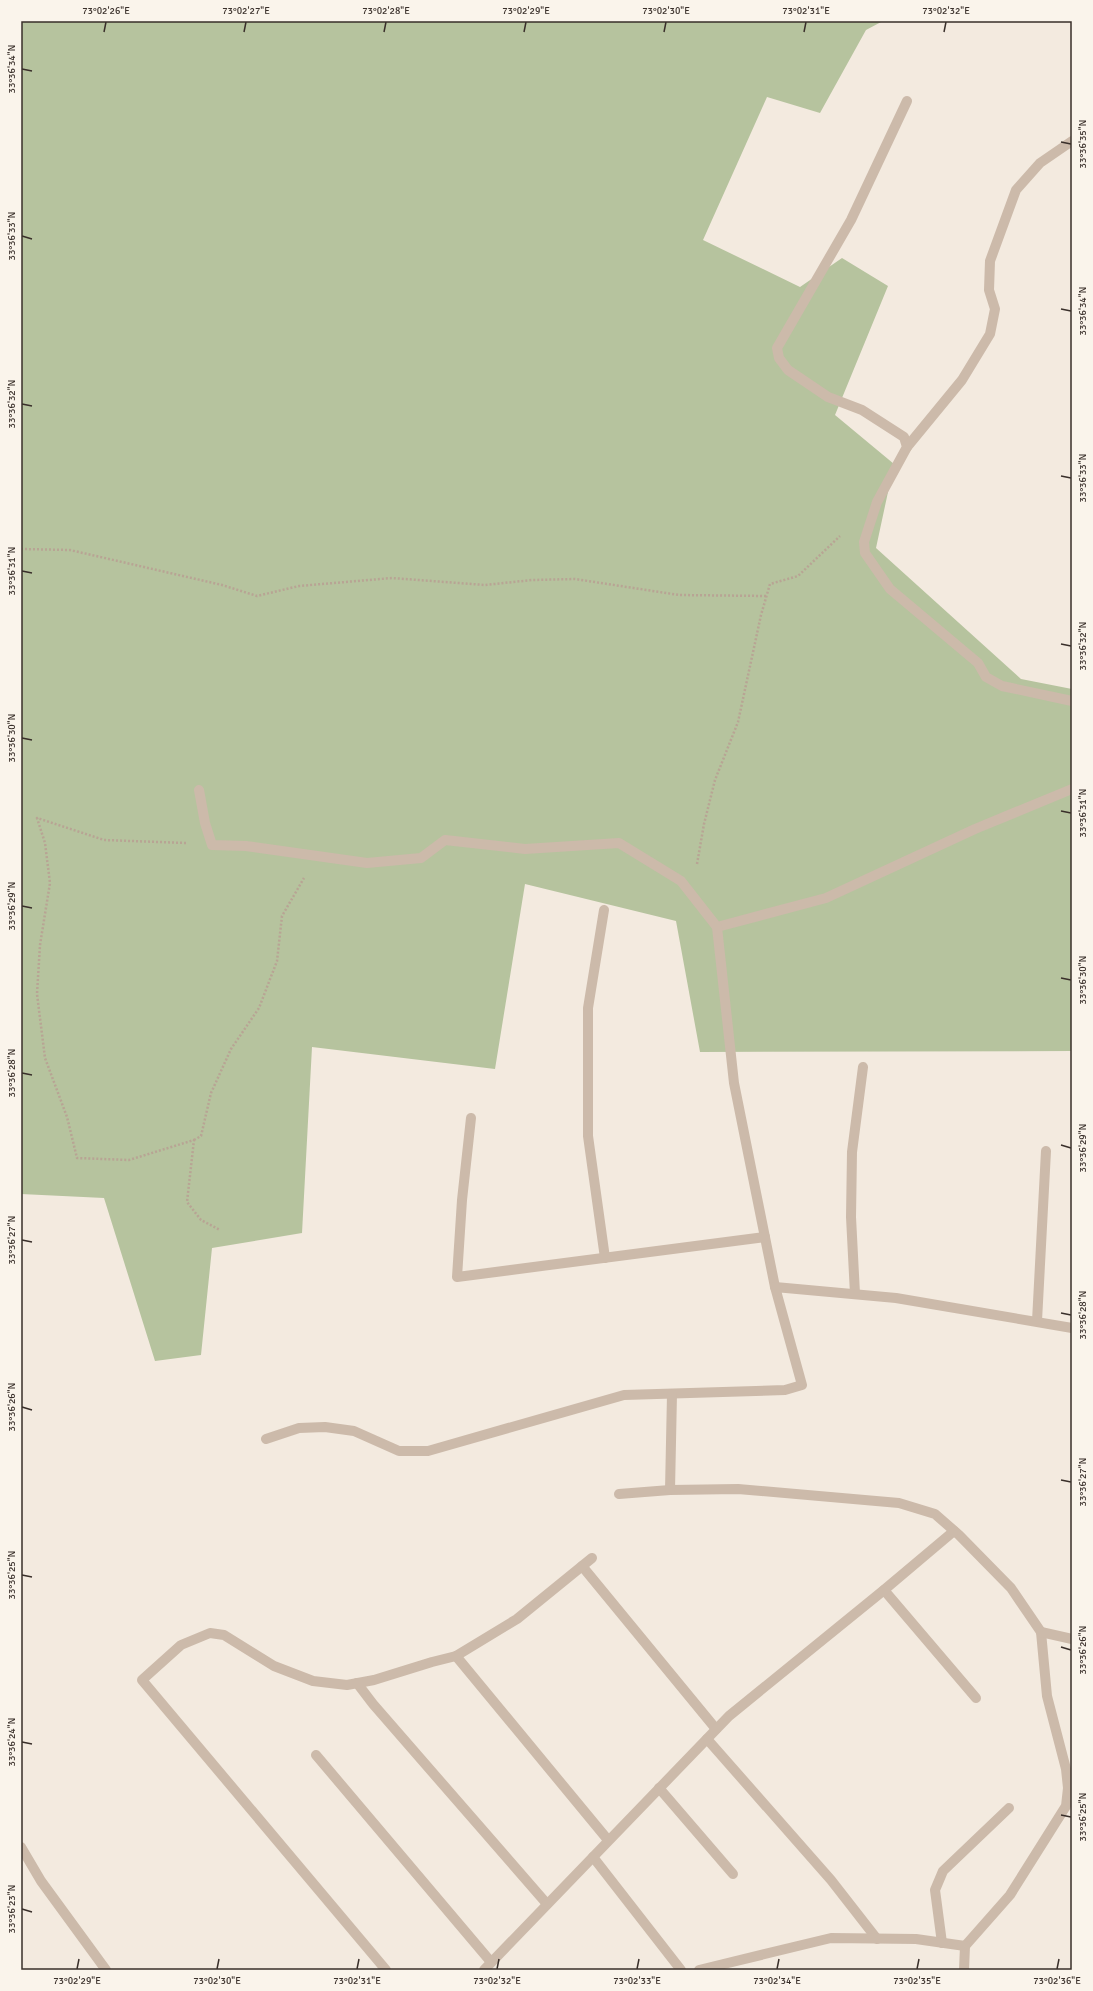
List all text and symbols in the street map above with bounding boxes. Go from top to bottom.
text: 73°02'26"E [82,5,130,17]
text: 73°02'27"E [222,5,270,17]
text: 73°02'28"E [362,5,410,17]
text: 73°02'29"E [502,5,550,17]
text: 73°02'30"E [642,5,690,17]
text: 73°02'31"E [782,5,830,17]
text: 73°02'32"E [922,5,970,17]
text: 33°36'34"N [6,45,18,93]
text: 33°36'35"N [1077,120,1089,168]
text: 33°36'33"N [6,212,18,260]
text: 33°36'34"N [1077,287,1089,335]
text: 33°36'32"N [6,380,18,428]
text: 33°36'33"N [1077,454,1089,502]
text: 33°36'31"N [6,547,18,595]
text: 33°36'32"N [1077,622,1089,670]
text: 33°36'30"N [6,714,18,762]
text: 33°36'31"N [1077,789,1089,837]
text: 33°36'29"N [6,882,18,930]
text: 33°36'30"N [1077,956,1089,1004]
text: 33°36'28"N [6,1049,18,1097]
text: 33°36'29"N [1077,1124,1089,1172]
text: 33°36'27"N [6,1216,18,1264]
text: 33°36'28"N [1077,1291,1089,1339]
text: 33°36'26"N [6,1383,18,1431]
text: 33°36'27"N [1077,1458,1089,1506]
text: 33°36'25"N [6,1551,18,1599]
text: 33°36'26"N [1077,1626,1089,1674]
text: 33°36'24"N [6,1718,18,1766]
text: 33°36'25"N [1077,1793,1089,1841]
text: 33°36'23"N [6,1885,18,1933]
text: 73°02'29"E [53,1975,101,1987]
text: 73°02'30"E [193,1975,241,1987]
text: 73°02'31"E [333,1975,381,1987]
text: 73°02'32"E [473,1975,521,1987]
text: 73°02'33"E [613,1975,661,1987]
text: 73°02'34"E [753,1975,801,1987]
text: 73°02'35"E [893,1975,941,1987]
text: 73°02'36"E [1033,1975,1081,1987]

